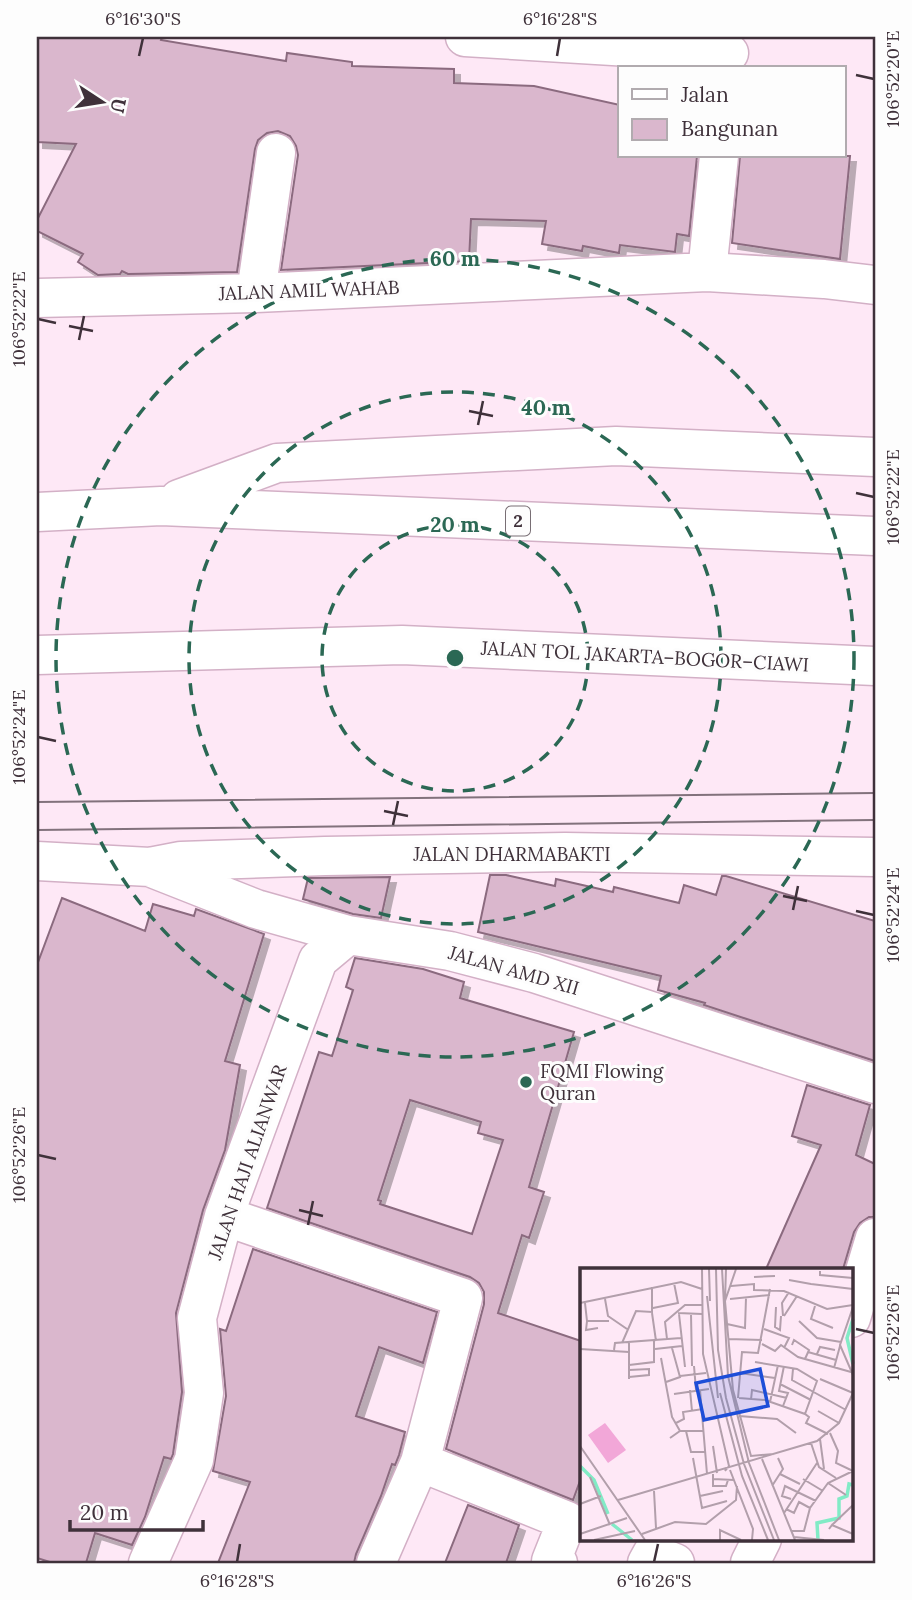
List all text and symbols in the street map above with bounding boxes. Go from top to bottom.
text: 6°16'30"S [105,7,181,30]
text: 6°16'28"S [523,7,597,30]
text: 106°52'20"E [881,31,904,127]
north arrow [66,66,136,136]
legend [618,66,846,158]
text: Jalan [680,81,729,108]
text: U [105,96,132,115]
text: Bangunan [681,115,778,142]
text: 60 m [430,245,480,272]
text: 106°52'22"E [7,271,30,367]
street label: JALAN AMIL WAHAB [217,275,400,305]
text: 40 m [521,394,571,421]
text: 106°52'22"E [881,449,904,545]
road number: 2 [506,506,530,536]
text: 20 m [430,511,480,538]
street label: JALAN TOL JAKARTA–BOGOR–CIAWI [479,635,810,677]
centre of rings [443,646,467,670]
text: 106°52'24"E [7,690,30,784]
street label: JALAN DHARMABAKTI [412,842,611,866]
text: 106°52'24"E [881,868,904,962]
street label: JALAN AMD XII [445,940,582,1000]
place label: FQMI Flowing Quran [540,1059,664,1105]
street label: JALAN HAJI ALIANWAR [202,1061,292,1264]
marker: FQMI Flowing Quran [518,1074,534,1090]
text: 106°52'26"E [7,1107,30,1203]
inset map [580,1268,852,1540]
text: 106°52'26"E [881,1285,904,1381]
scale bar [70,1488,203,1532]
text: 20 m [80,1499,129,1526]
text: 6°16'28"S [200,1569,274,1592]
text: 6°16'26"S [617,1569,691,1592]

